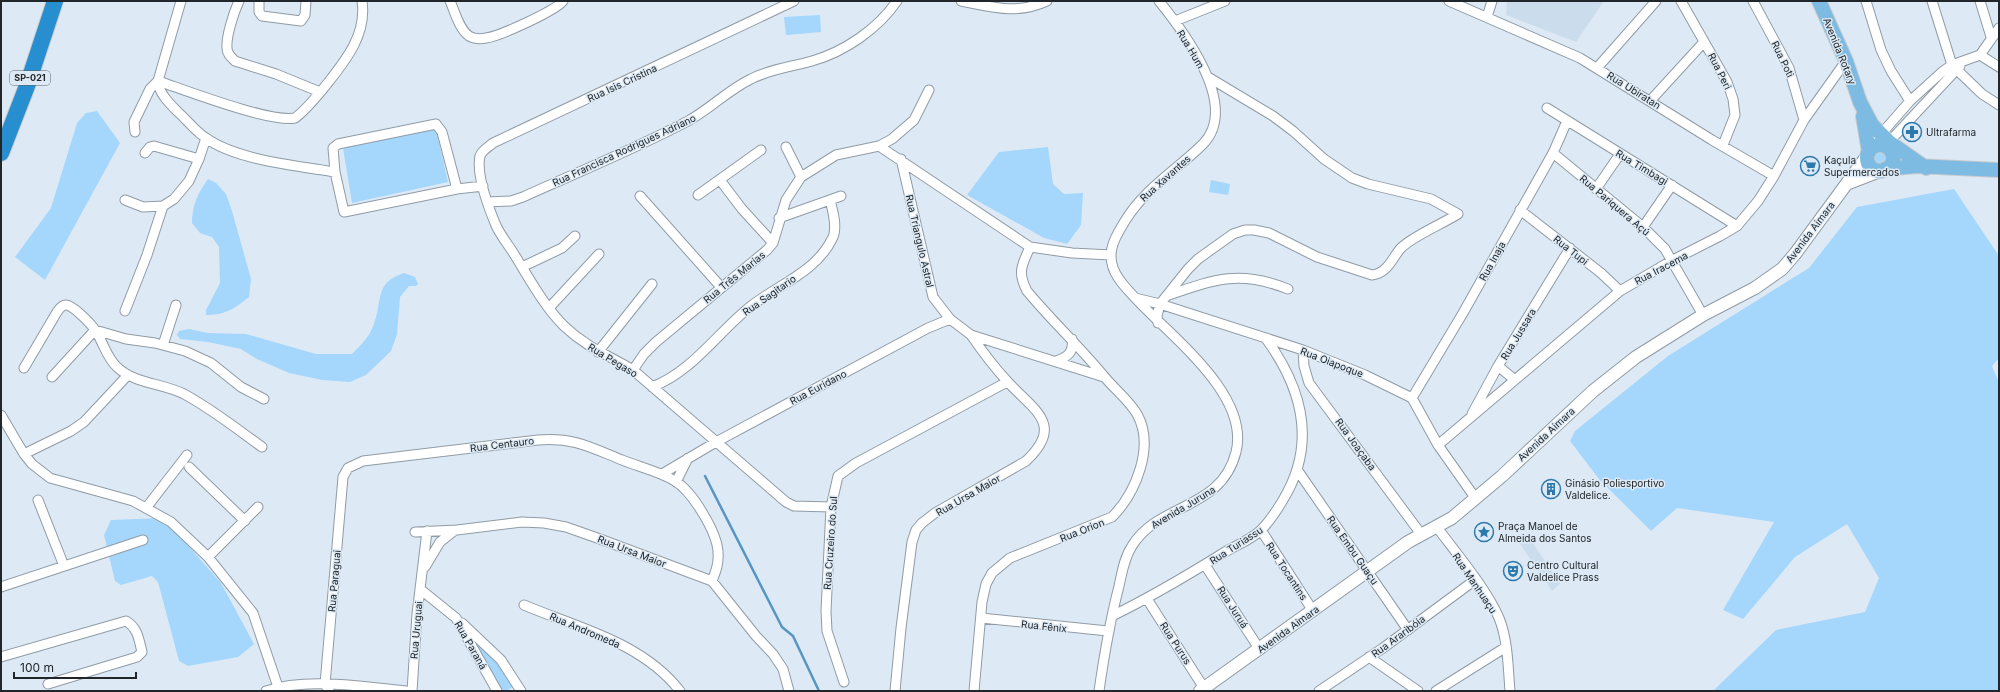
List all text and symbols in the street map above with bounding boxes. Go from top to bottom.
street label: Avenida Rotary [1821,16,1859,87]
street label: Rua Hum [1175,28,1207,70]
street label: Rua Poti [1769,39,1797,79]
street label: Rua Peri [1706,51,1734,91]
street label: Rua Isis Cristina [585,62,659,104]
street label: Rua Ubiratan [1605,69,1663,111]
road number: SP-021 [10,71,50,85]
street label: Rua Francisca Rodrigues Adriano [550,111,698,189]
pharmacy icon: Ultrafarma [1901,121,1923,143]
place label: Ultrafarma [1926,126,1976,138]
street label: Rua Timbagi [1614,147,1670,187]
street label: Rua Xavantes [1137,152,1193,204]
place label: Kaçula Supermercados [1824,154,1899,178]
supermarket icon: Kaçula Supermercados [1799,155,1821,177]
street label: Rua Pariquera Açú [1578,172,1653,238]
street label: Rua Triangulo Astral [903,193,937,289]
street label: Avenida Aimara [1783,199,1837,265]
street label: Rua Tupi [1551,233,1591,267]
street label: Rua Inaja [1476,239,1508,283]
street label: Rua Três Marias [701,248,767,306]
street label: Rua Iracema [1632,249,1690,287]
street label: Rua Sagitario [740,272,798,318]
street label: Rua Jussara [1498,306,1538,362]
street label: Rua Pegaso [586,340,640,380]
street label: Rua Oiapoque [1299,344,1365,380]
street label: Rua Euridano [788,367,848,407]
street label: Avenida Aimara [1515,405,1577,463]
street label: Rua Joaçaba [1333,416,1379,472]
street label: Rua Centauro [469,434,535,454]
street label: Rua Ursa Maior [934,472,1003,518]
place label: Ginásio Poliesportivo Valdelice. [1565,477,1664,501]
building icon: Ginásio Poliesportivo Valdelice. [1540,478,1562,500]
street label: Avenida Juruna [1149,483,1217,531]
street label: Rua Cruzeiro do Sul [821,496,839,590]
street label: Rua Embu Guaçu [1325,513,1381,587]
street label: Rua Orion [1058,516,1106,544]
place label: Praça Manoel de Almeida dos Santos [1498,520,1591,544]
place icon: Praça Manoel de Almeida dos Santos [1473,521,1495,543]
street label: Rua Turiassu [1207,523,1265,567]
street label: Rua Ursa Maior [596,532,668,570]
street label: Rua Tocantins [1264,540,1310,602]
street label: Rua Paraguai [325,549,343,613]
street label: Rua Manhuaçu [1450,550,1500,616]
place label: Centro Cultural Valdelice Prass [1527,559,1599,583]
theatre icon: Centro Cultural Valdelice Prass [1502,560,1524,582]
street label: Rua Juruá [1215,584,1251,630]
street label: Rua Uruguai [407,601,425,659]
street label: Avenida Aimara [1255,603,1321,655]
street label: Rua Andromeda [548,610,622,650]
street label: Rua Araribóia [1369,612,1427,660]
street label: Rua Fênix [1021,618,1068,634]
street label: Rua Paraná [452,619,490,671]
street label: Rua Purus [1158,620,1194,666]
scale bar [14,654,136,680]
text: 100 m [20,660,54,675]

